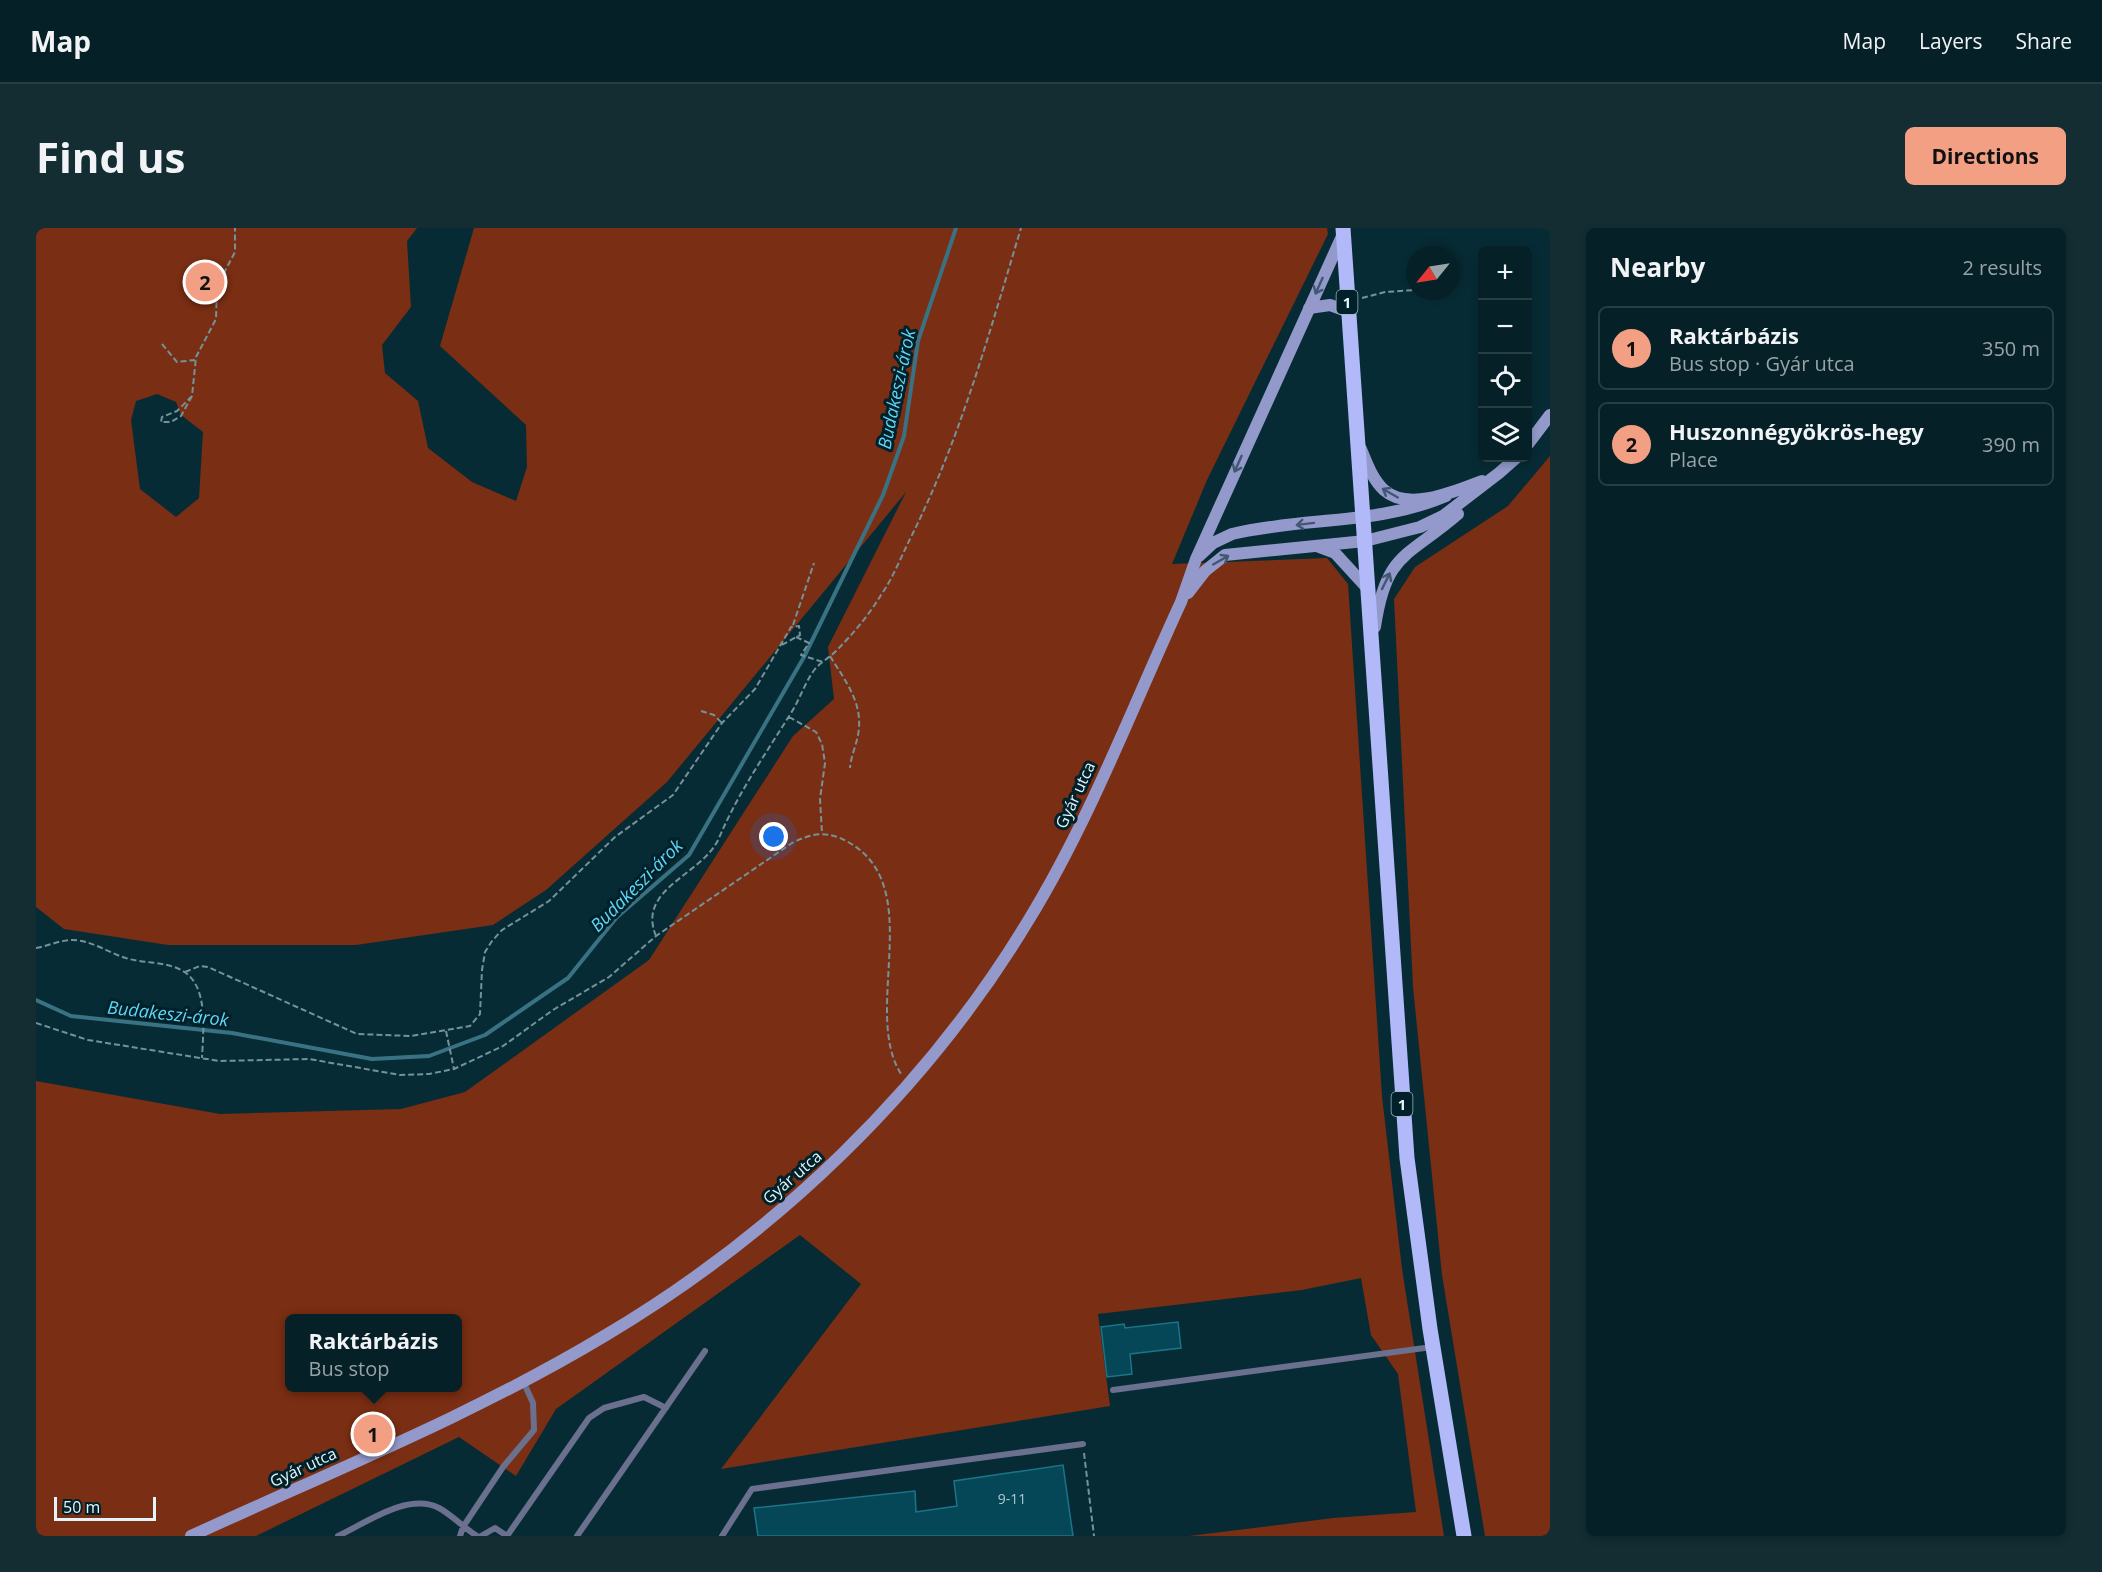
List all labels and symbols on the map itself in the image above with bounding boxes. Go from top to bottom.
north arrow [1406,246,1460,300]
pin: 2 [186,260,224,304]
one-way arrow [1312,276,1324,294]
road number: 1 [1336,290,1358,314]
water label: Budakeszi-árok [872,326,921,451]
one-way arrow [1232,454,1244,472]
one-way arrow [1382,486,1399,498]
one-way arrow [1296,518,1315,529]
one-way arrow [1212,553,1229,565]
one-way arrow [1381,572,1393,590]
street label: Gyár utca [1050,758,1100,832]
your location [759,822,788,851]
water label: Budakeszi-árok [584,833,688,937]
water label: Budakeszi-árok [106,995,231,1031]
road number: 1 [1392,1092,1412,1116]
street label: Gyár utca [758,1145,826,1209]
pin: 1 [354,1412,392,1456]
street label: Gyár utca [266,1442,340,1492]
house number: 9-11 [998,1489,1026,1508]
scale bar [54,1494,156,1522]

